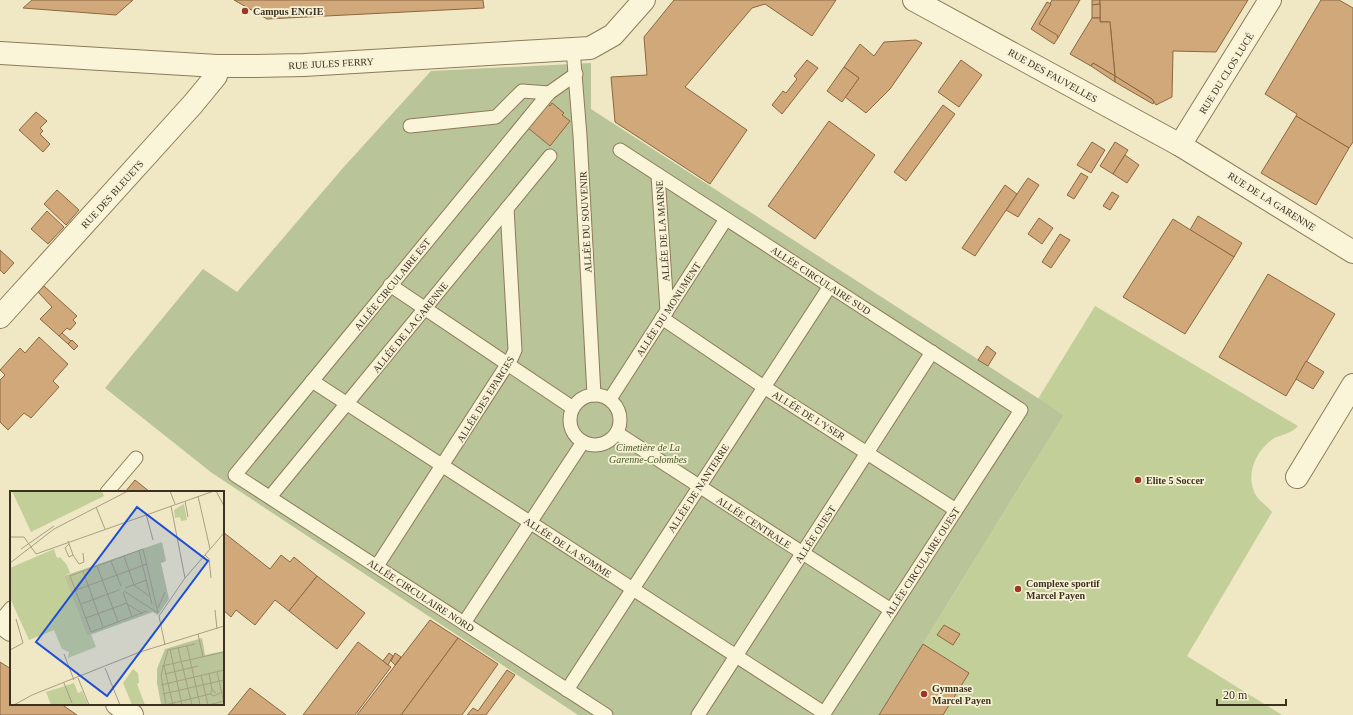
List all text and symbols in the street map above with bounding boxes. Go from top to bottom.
marker: Campus ENGIE [240,6,250,16]
place label: Campus ENGIE [253,6,324,17]
street label: RUE DU CLOS LUCÉ [1197,31,1256,116]
street label: RUE DES FAUVELLES [1006,46,1099,105]
street label: RUE JULES FERRY [288,56,374,71]
street label: RUE DES BLEUETS [79,158,146,231]
street label: RUE DE LA GARENNE [1226,170,1318,233]
street label: ALLÉE DU SOUVENIR [577,171,594,273]
street label: ALLÉE DE LA MARNE [653,180,672,282]
street label: ALLÉE CIRCULAIRE EST [352,236,433,332]
street label: ALLÉE CIRCULAIRE SUD [769,244,873,317]
street label: ALLÉE DU MONUMENT [634,260,703,358]
street label: ALLÉE DE LA GARENNE [371,280,450,375]
street label: ALLÉE DES EPARGES [455,354,516,444]
street label: ALLÉE DE L'YSER [770,389,847,442]
park label: Cimetière de La Garenne-Colombes [609,442,687,465]
street label: ALLÉE DE NANTERRE [666,442,731,535]
marker: Elite 5 Soccer [1133,475,1143,485]
place label: Elite 5 Soccer [1146,475,1205,486]
inset map [10,491,224,705]
street label: ALLÉE CENTRALE [715,494,793,551]
street label: ALLÉE OUEST [793,503,838,565]
street label: ALLÉE CIRCULAIRE OUEST [883,505,962,619]
street label: ALLÉE DE LA SOMME [522,515,613,580]
street label: ALLÉE CIRCULAIRE NORD [365,557,476,634]
place label: Complexe sportif Marcel Payen [1026,578,1100,601]
marker: Complexe sportif Marcel Payen [1013,584,1023,594]
scale bar [1217,681,1286,707]
place label: Gymnase Marcel Payen [932,683,991,706]
text: 20 m [1223,688,1248,702]
marker: Gymnase Marcel Payen [919,689,929,699]

